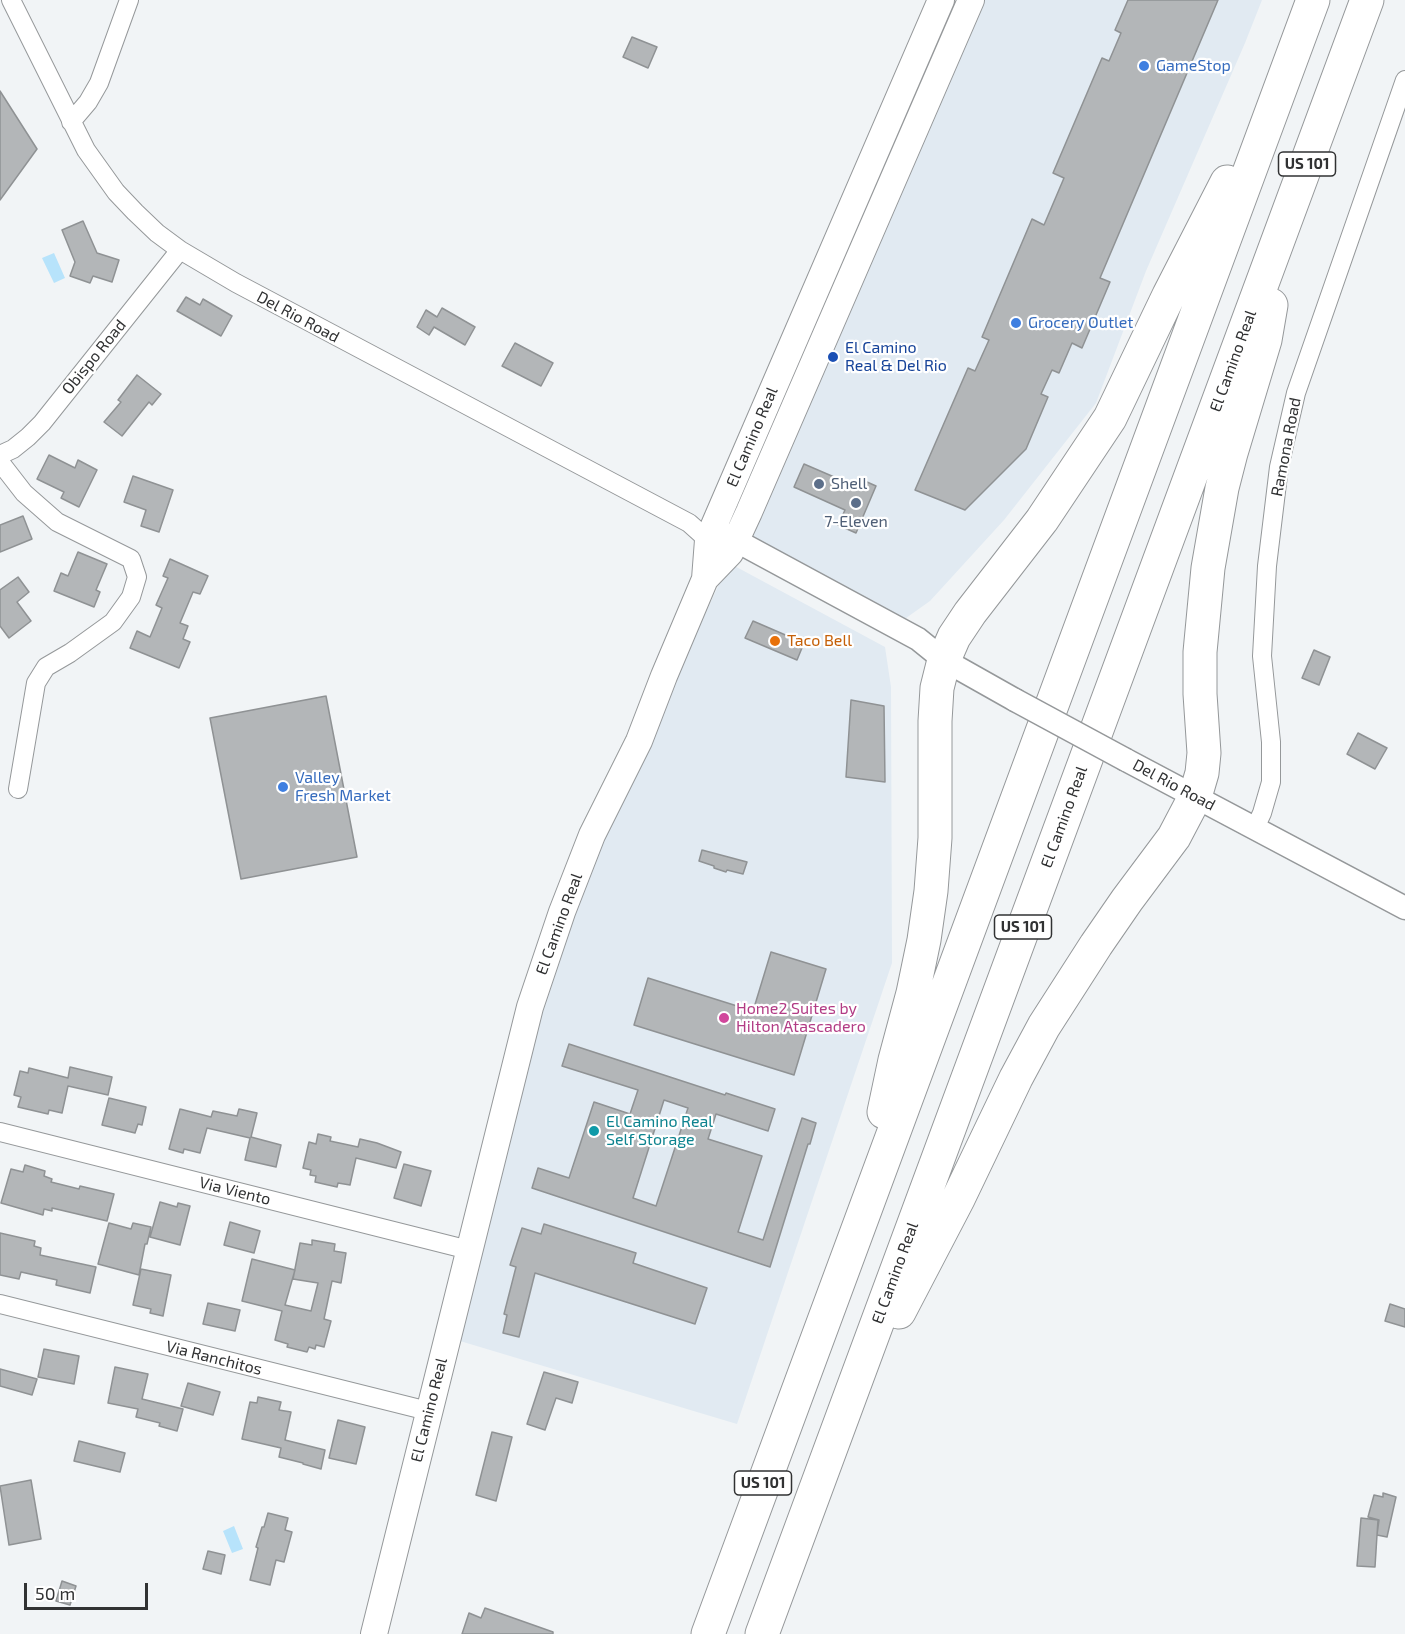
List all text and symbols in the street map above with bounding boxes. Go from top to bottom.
place label: GameStop [1156,56,1231,76]
marker: GameStop [1137,59,1151,73]
road number: US 101 [1278,152,1336,176]
street label: Del Rio Road [253,287,343,347]
street label: El Camino Real [1206,307,1260,415]
place label: Grocery Outlet [1028,313,1133,333]
street label: Obispo Road [58,316,130,398]
marker: Grocery Outlet [1009,316,1023,330]
place label: El Camino Real & Del Rio [845,338,947,376]
marker: El Camino Real & Del Rio [826,350,840,364]
street label: El Camino Real [722,384,782,490]
street label: Ramona Road [1267,396,1305,498]
place label: Shell [831,474,867,494]
marker: Shell [812,477,826,491]
marker: 7-Eleven [849,496,863,510]
place label: 7-Eleven [824,512,888,532]
place label: Taco Bell [787,631,852,651]
marker: Taco Bell [768,634,782,648]
street label: Del Rio Road [1129,755,1219,815]
street label: El Camino Real [1037,763,1091,871]
place label: Valley Fresh Market [295,768,391,806]
marker: Valley Fresh Market [276,780,290,794]
street label: El Camino Real [532,870,586,978]
road number: US 101 [994,915,1052,939]
place label: Home2 Suites by Hilton Atascadero [736,999,866,1037]
marker: Home2 Suites by Hilton Atascadero [717,1011,731,1025]
place label: El Camino Real Self Storage [606,1112,713,1150]
marker: El Camino Real Self Storage [587,1124,601,1138]
street label: Via Viento [197,1173,273,1209]
street label: El Camino Real [868,1219,922,1327]
street label: Via Ranchitos [164,1337,264,1379]
street label: El Camino Real [407,1356,451,1464]
road number: US 101 [734,1471,792,1495]
scale bar [27,1571,152,1609]
text: 50 m [35,1582,75,1604]

